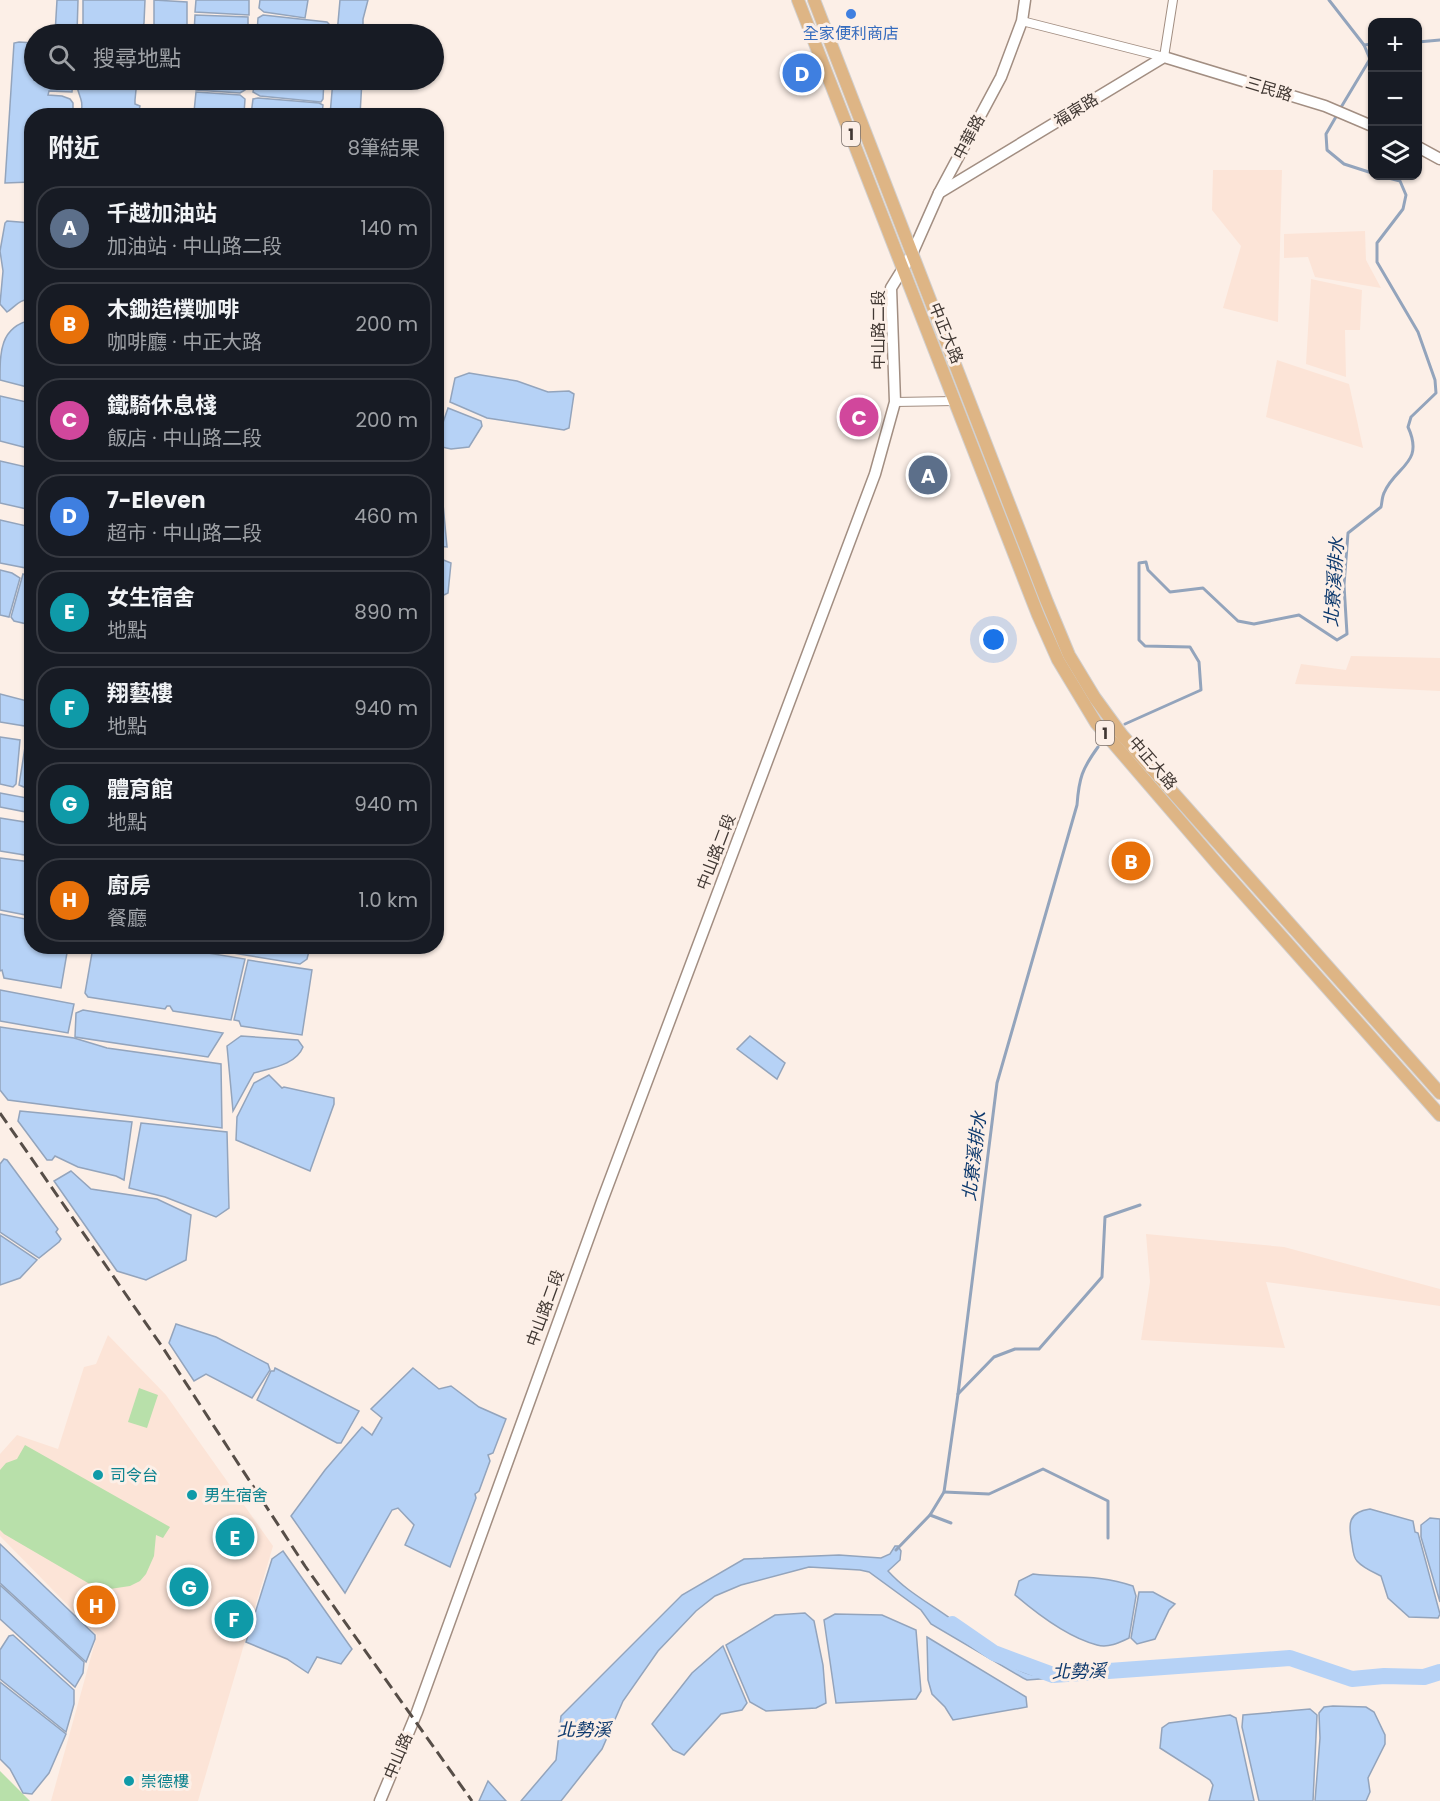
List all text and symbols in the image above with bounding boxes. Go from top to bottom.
marker: 全家便利商店 [844,7,858,21]
map controls [1368,18,1422,180]
button: + [1368,18,1422,72]
place label: 全家便利商店 [803,22,899,45]
search box [24,24,444,90]
icon: search [45,41,78,74]
text: 搜尋地點 [93,43,181,74]
pin: D [782,50,822,96]
street label: 三民路 [1243,71,1295,107]
button: − [1368,72,1422,126]
street label: 福東路 [1049,88,1103,132]
street label: 中華路 [948,110,990,164]
road number: 1 [842,122,860,146]
button: layers [1368,126,1422,180]
text: 附近 [48,130,100,166]
text: 8筆結果 [347,134,420,162]
text: 千越加油站 [107,198,217,229]
text: A [62,214,77,242]
text: 140 m [361,214,418,242]
text: 加油站 · 中山路二段 [107,232,282,260]
street label: 中山路二段 [867,290,890,370]
text: 木鋤造樸咖啡 [107,294,239,325]
street label: 中正大路 [923,299,969,367]
text: B [63,310,76,338]
text: 200 m [355,310,418,338]
text: 咖啡廳 · 中正大路 [107,328,262,356]
text: 鐵騎休息棧 [107,390,217,421]
pin: C [840,394,878,440]
text: C [62,406,77,434]
text: 200 m [355,406,418,434]
text: 飯店 · 中山路二段 [107,424,262,452]
pin: A [908,452,948,498]
text: 7-Eleven [107,485,206,516]
text: D [62,502,77,530]
text: 460 m [354,502,418,530]
text: 超市 · 中山路二段 [107,519,262,547]
water label: 北寮溪排水 [1318,535,1350,628]
text: 女生宿舍 [107,582,195,613]
text: E [64,598,75,626]
text: 890 m [354,598,418,626]
text: 地點 [107,616,147,644]
your location [979,625,1008,654]
text: 翔藝樓 [107,678,173,709]
text: F [64,694,75,722]
text: 940 m [354,694,418,722]
text: 地點 [107,712,147,740]
road number: 1 [1096,721,1114,745]
street label: 中正大路 [1123,731,1183,795]
text: 體育館 [107,774,173,805]
text: G [62,790,77,818]
text: 940 m [354,790,418,818]
text: 地點 [107,808,147,836]
street label: 中山路二段 [691,811,741,893]
pin: B [1112,838,1150,884]
text: 廚房 [107,870,151,901]
text: H [62,886,77,914]
text: 1.0 km [359,886,418,914]
text: 餐廳 [107,904,147,932]
water label: 北寮溪排水 [956,1109,992,1202]
street label: 中山路二段 [521,1266,569,1350]
place label: 司令台 [110,1464,158,1487]
marker: 司令台 [91,1468,105,1482]
place label: 男生宿舍 [204,1484,268,1507]
marker: 男生宿舍 [185,1488,199,1502]
pin: E [216,1514,254,1560]
pin: G [170,1564,208,1610]
pin: H [76,1582,116,1628]
pin: F [214,1596,254,1642]
water label: 北勢溪 [1052,1658,1109,1684]
water label: 北勢溪 [557,1717,614,1742]
street label: 中山路 [378,1729,418,1783]
place label: 崇德樓 [141,1770,189,1793]
marker: 崇德樓 [122,1774,136,1788]

